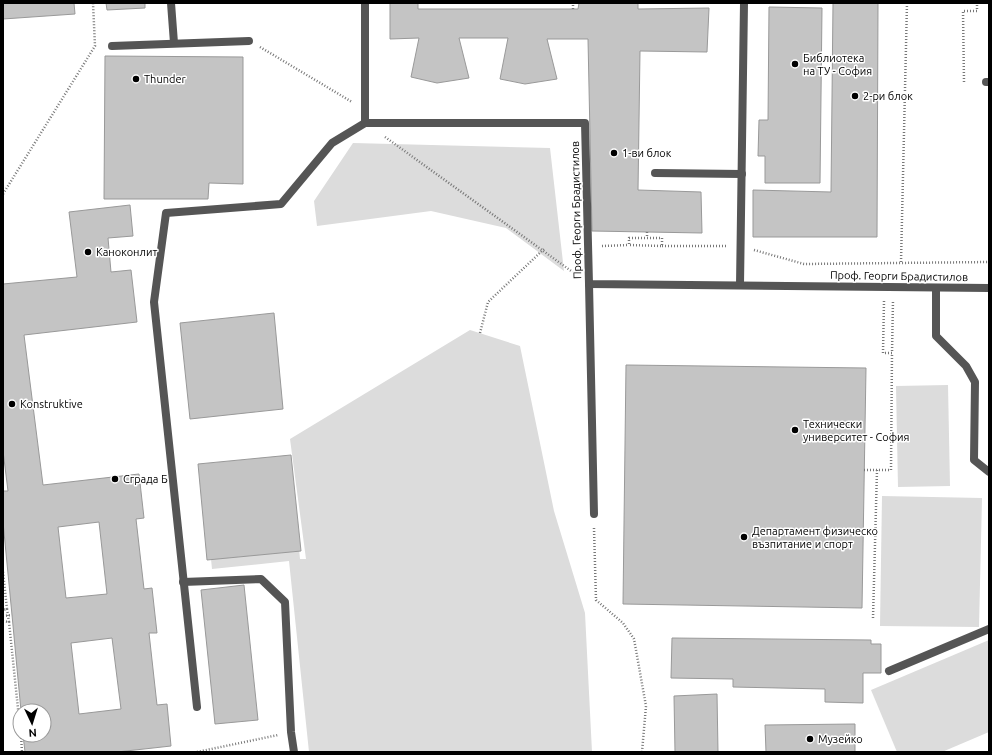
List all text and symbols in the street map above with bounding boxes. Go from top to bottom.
place label: Библиотека на ТУ - София [803,52,872,77]
marker: Библиотека на ТУ - София [790,59,800,69]
place label: Thunder [144,73,186,85]
marker: Thunder [131,74,141,84]
place label: 2-ри блок [863,90,913,102]
marker: 2-ри блок [850,91,860,101]
street label: Проф. Георги Брадистилов [569,141,583,279]
place label: 1-ви блок [622,147,672,159]
marker: 1-ви блок [609,148,619,158]
place label: Каноконлит [96,246,157,258]
marker: Каноконлит [83,247,93,257]
street label: Проф. Георги Брадистилов [830,269,968,283]
place label: Konstruktive [20,398,83,410]
marker: Konstruktive [7,399,17,409]
place label: Технически университет - София [803,418,909,443]
marker: Технически университет - София [790,425,800,435]
place label: Сграда Б [123,473,168,485]
marker: Сграда Б [110,474,120,484]
place label: Департамент физическо възпитание и спорт [752,525,878,550]
marker: Департамент физическо възпитание и спорт [739,532,749,542]
north arrow [12,703,52,743]
text: N [28,727,37,739]
place label: Музейко [818,733,863,745]
marker: Музейко [805,734,815,744]

